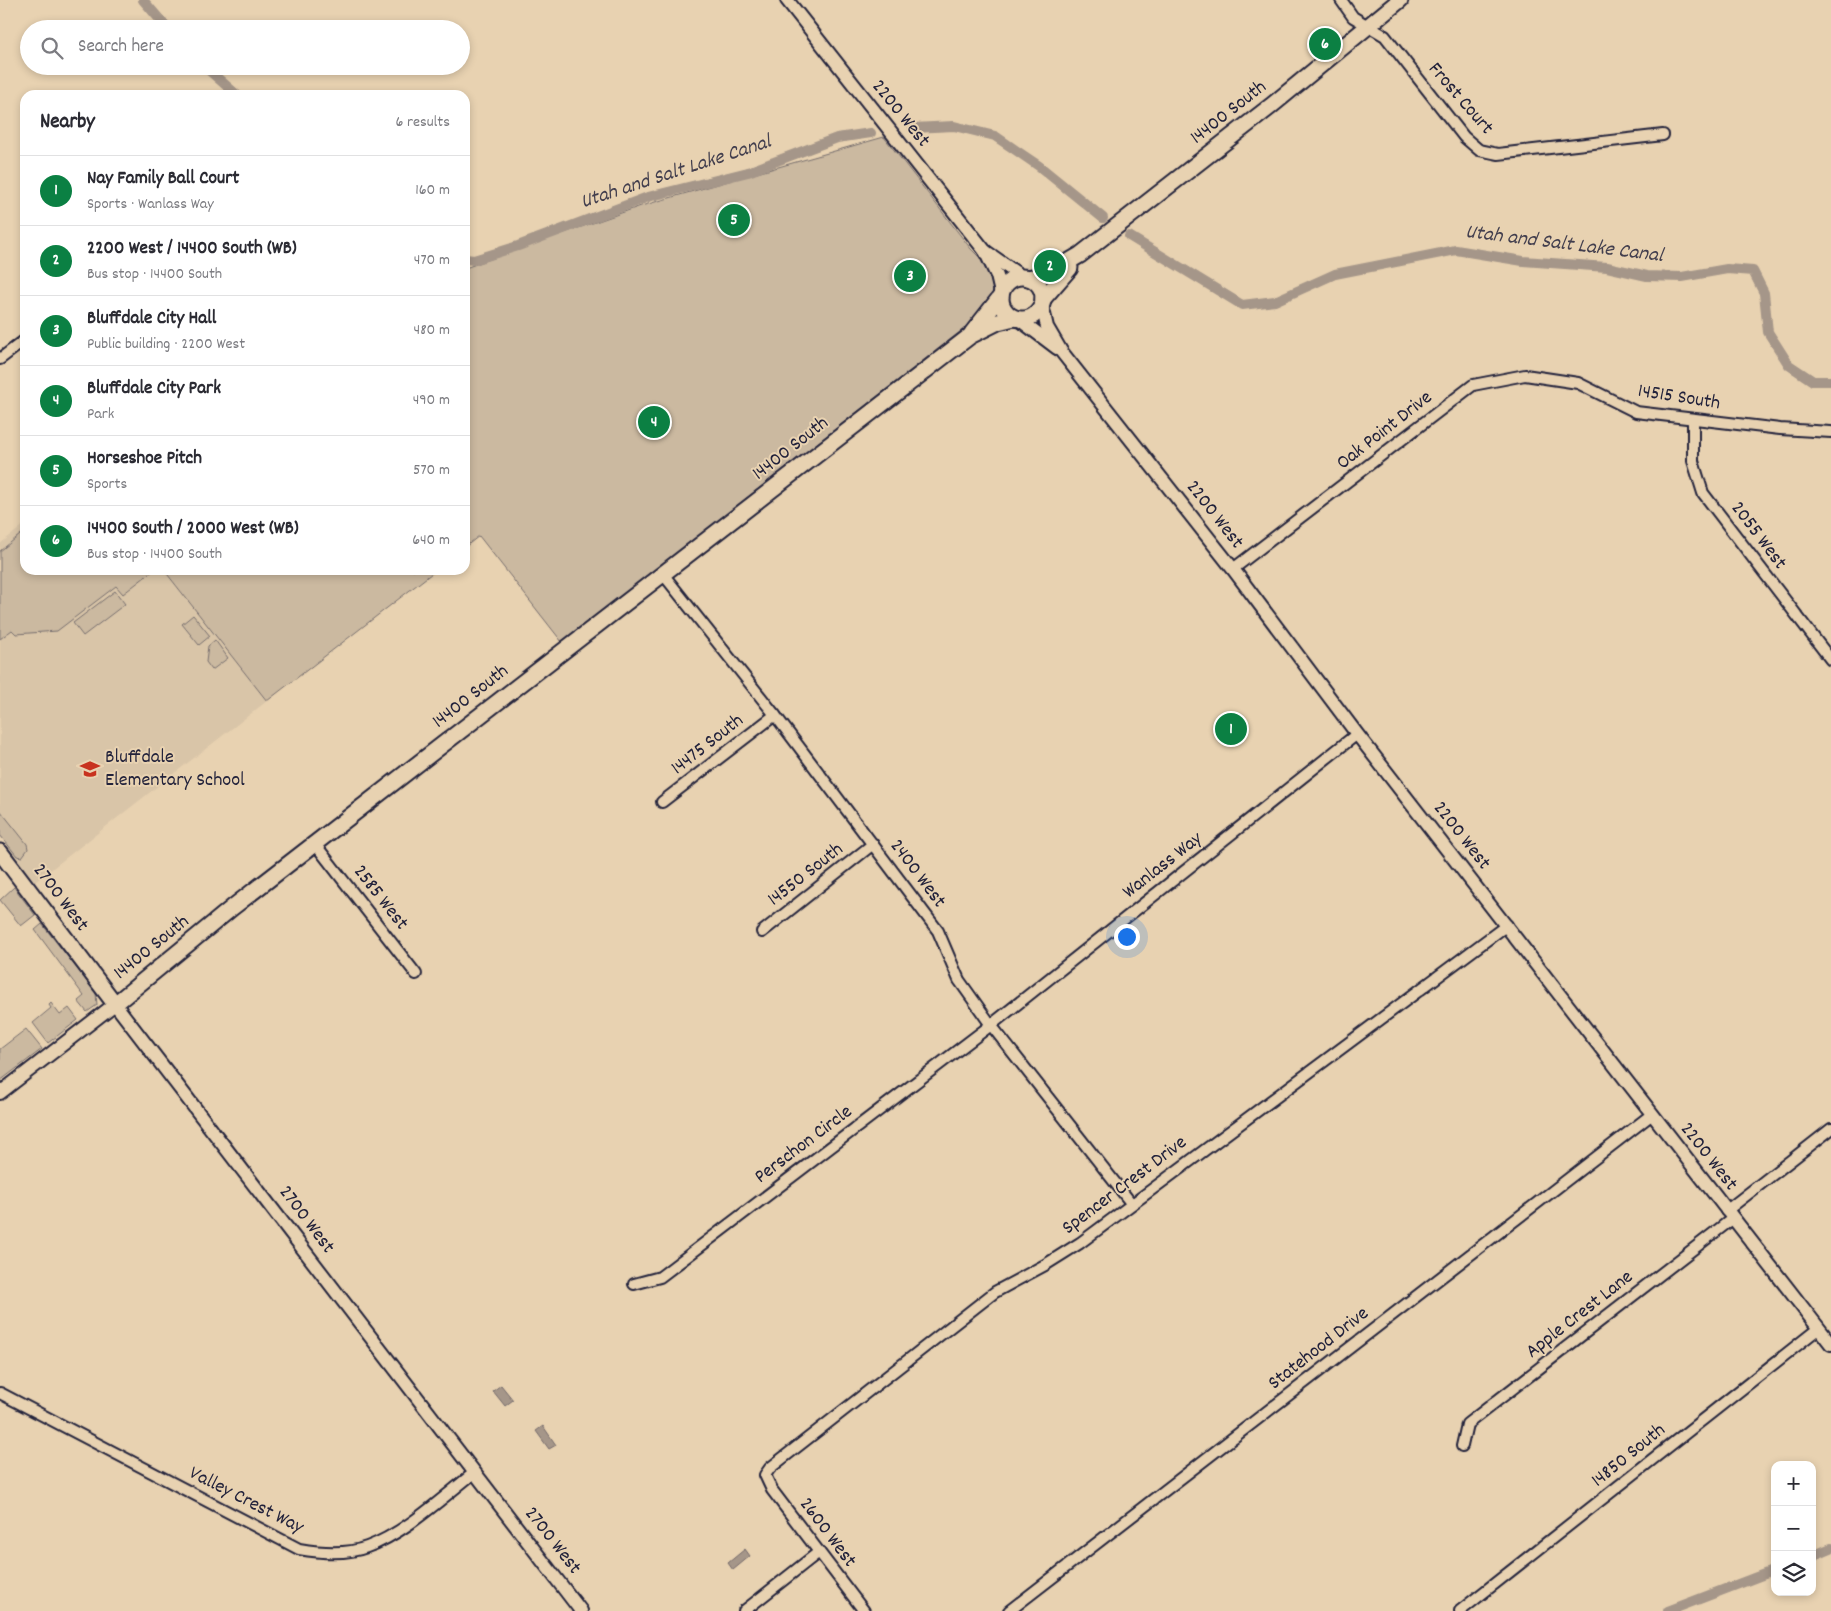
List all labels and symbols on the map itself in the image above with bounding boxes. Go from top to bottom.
pin: 6 [1309,25,1341,63]
street label: Frost Court [1421,57,1499,141]
street label: 2200 West [864,74,936,154]
street label: 14400 South [1185,74,1273,152]
water label: Utah and Salt Lake Canal [577,127,777,218]
pin: 5 [718,201,750,239]
water label: Utah and Salt Lake Canal [1463,218,1667,272]
pin: 2 [1034,247,1066,285]
pin: 3 [894,257,926,295]
street label: 14515 South [1636,378,1722,418]
street label: Oak Point Drive [1331,384,1439,477]
pin: 4 [638,403,670,441]
street label: 14400 South [747,410,835,488]
street label: 2200 West [1178,475,1250,555]
street label: 2055 West [1723,496,1793,576]
street label: 14400 South [427,658,515,736]
street label: 14475 South [666,708,750,782]
pin: 1 [1215,710,1247,748]
place label: Bluffdale Elementary School [105,744,245,795]
school or university icon: Bluffdale Elementary School [79,758,101,780]
street label: 2200 West [1425,796,1497,876]
street label: Wanlass Way [1117,825,1210,906]
street label: 2400 West [882,834,952,914]
street label: 14550 South [762,836,850,914]
street label: 2700 West [25,858,95,938]
street label: 2585 West [346,859,414,937]
street label: 14400 South [108,909,196,987]
your location [1114,924,1140,950]
street label: Perschon Circle [749,1099,859,1191]
street label: 2200 West [1672,1117,1744,1197]
street label: Spencer Crest Drive [1057,1130,1193,1242]
street label: 2700 West [271,1180,341,1260]
street label: Apple Crest Lane [1520,1264,1640,1366]
street label: Statehood Drive [1263,1301,1376,1397]
street label: 14850 South [1586,1417,1672,1495]
street label: Valley Crest Way [184,1460,309,1542]
street label: 2600 West [791,1492,863,1574]
street label: 2700 West [517,1501,587,1581]

